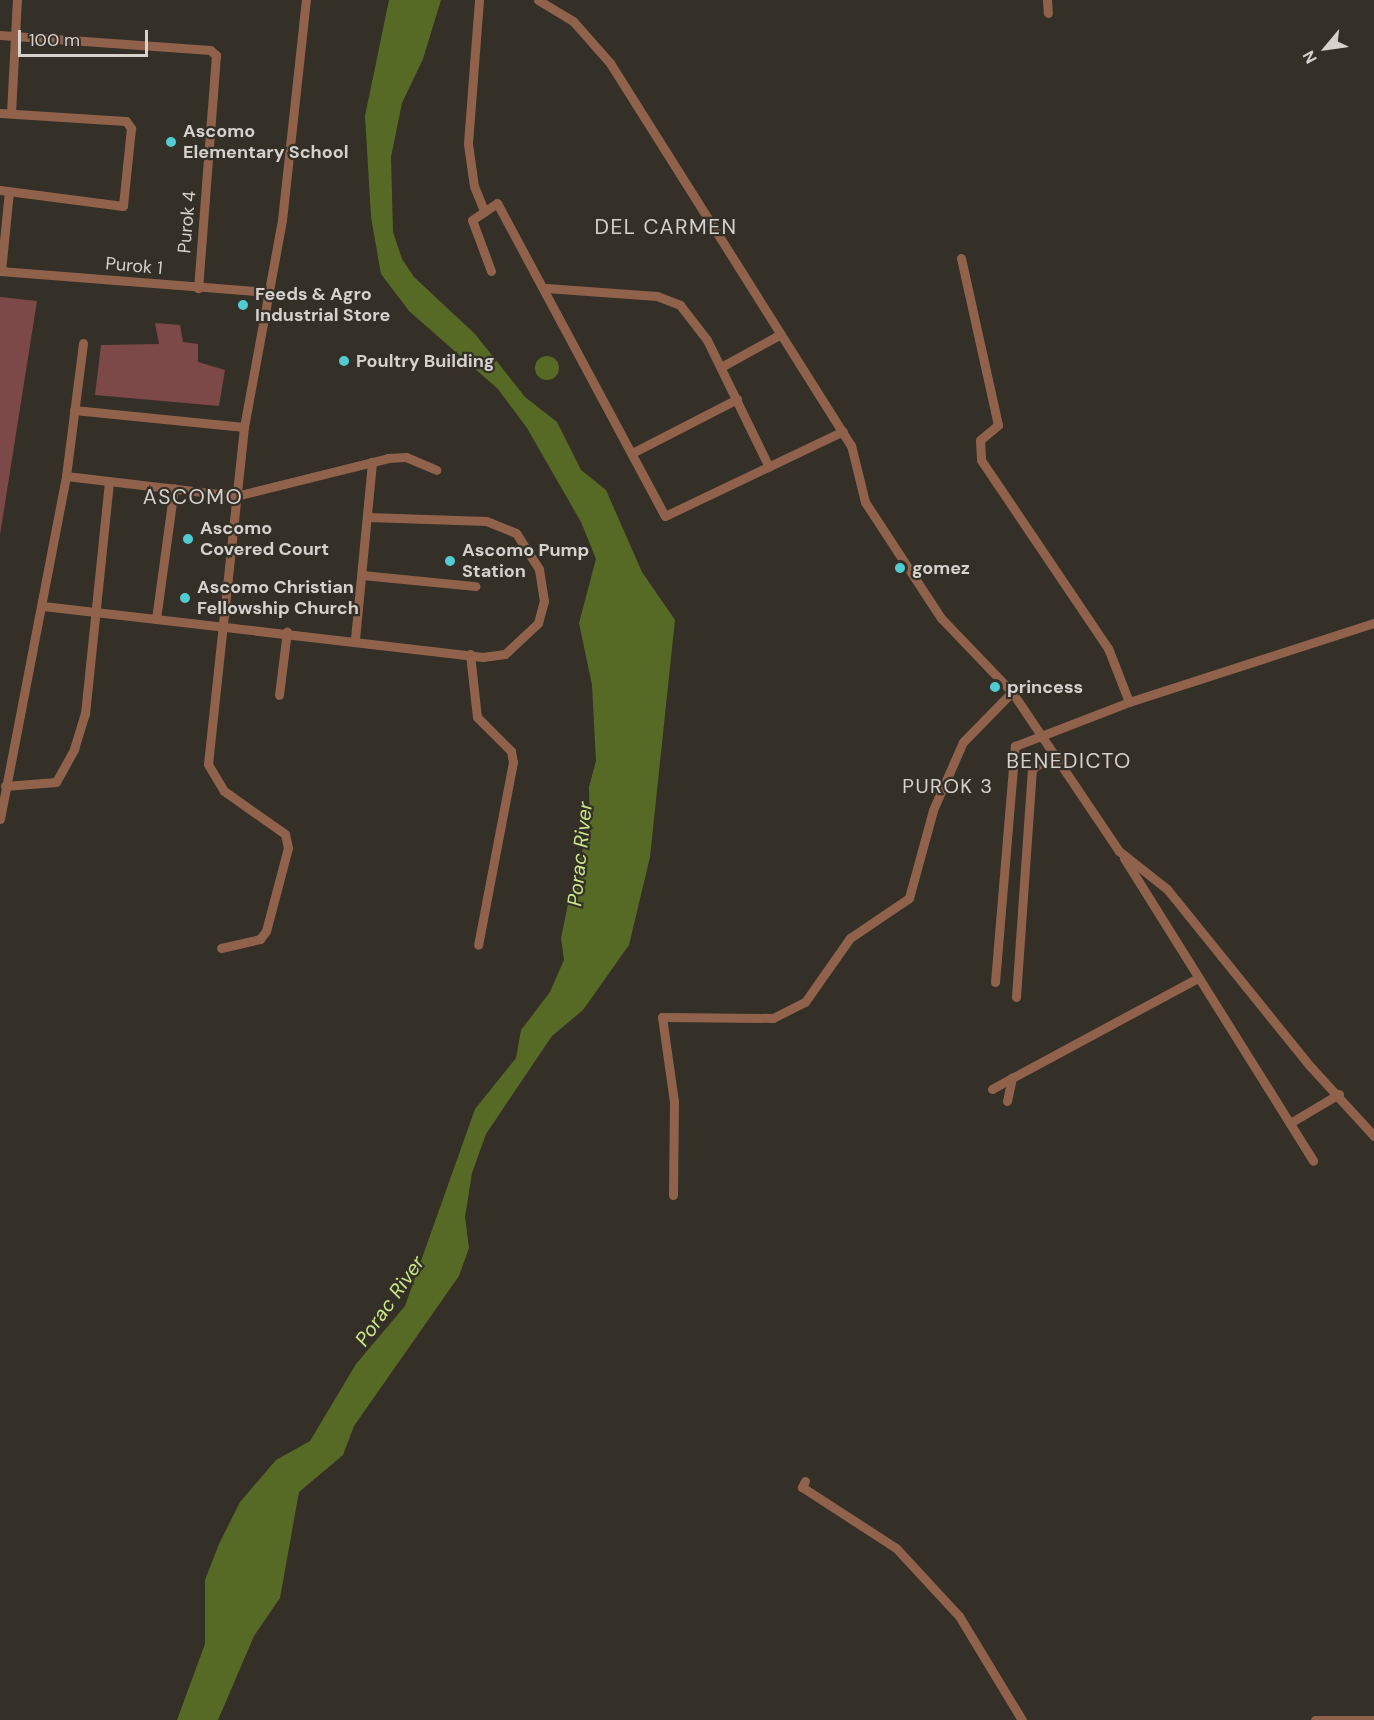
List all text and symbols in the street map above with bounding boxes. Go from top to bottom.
scale bar [21,18,152,56]
north arrow [1296,18,1356,78]
text: 100 m [29,28,80,52]
text: N [1298,47,1322,67]
place label: Ascomo Elementary School [183,121,349,164]
marker: Ascomo Elementary School [164,135,178,149]
street label: Purok 4 [174,190,200,254]
district label: DEL CARMEN [594,214,738,240]
street label: Purok 1 [105,253,163,279]
place label: Feeds & Agro Industrial Store [255,284,390,326]
marker: Feeds & Agro Industrial Store [236,298,250,312]
place label: Poultry Building [356,350,495,372]
marker: Poultry Building [337,354,351,368]
district label: ASCOMO [143,484,243,510]
place label: Ascomo Covered Court [200,518,329,560]
marker: Ascomo Covered Court [181,532,195,546]
place label: Ascomo Pump Station [462,540,589,582]
marker: Ascomo Pump Station [443,554,457,568]
place label: gomez [912,557,970,579]
marker: gomez [893,561,907,575]
place label: Ascomo Christian Fellowship Church [197,577,359,620]
marker: Ascomo Christian Fellowship Church [178,591,192,605]
place label: princess [1007,676,1083,698]
marker: princess [988,680,1002,694]
district label: BENEDICTO [1006,748,1132,774]
district label: PUROK 3 [902,774,994,798]
water label: Porac River [563,801,597,907]
water label: Porac River [350,1251,430,1351]

